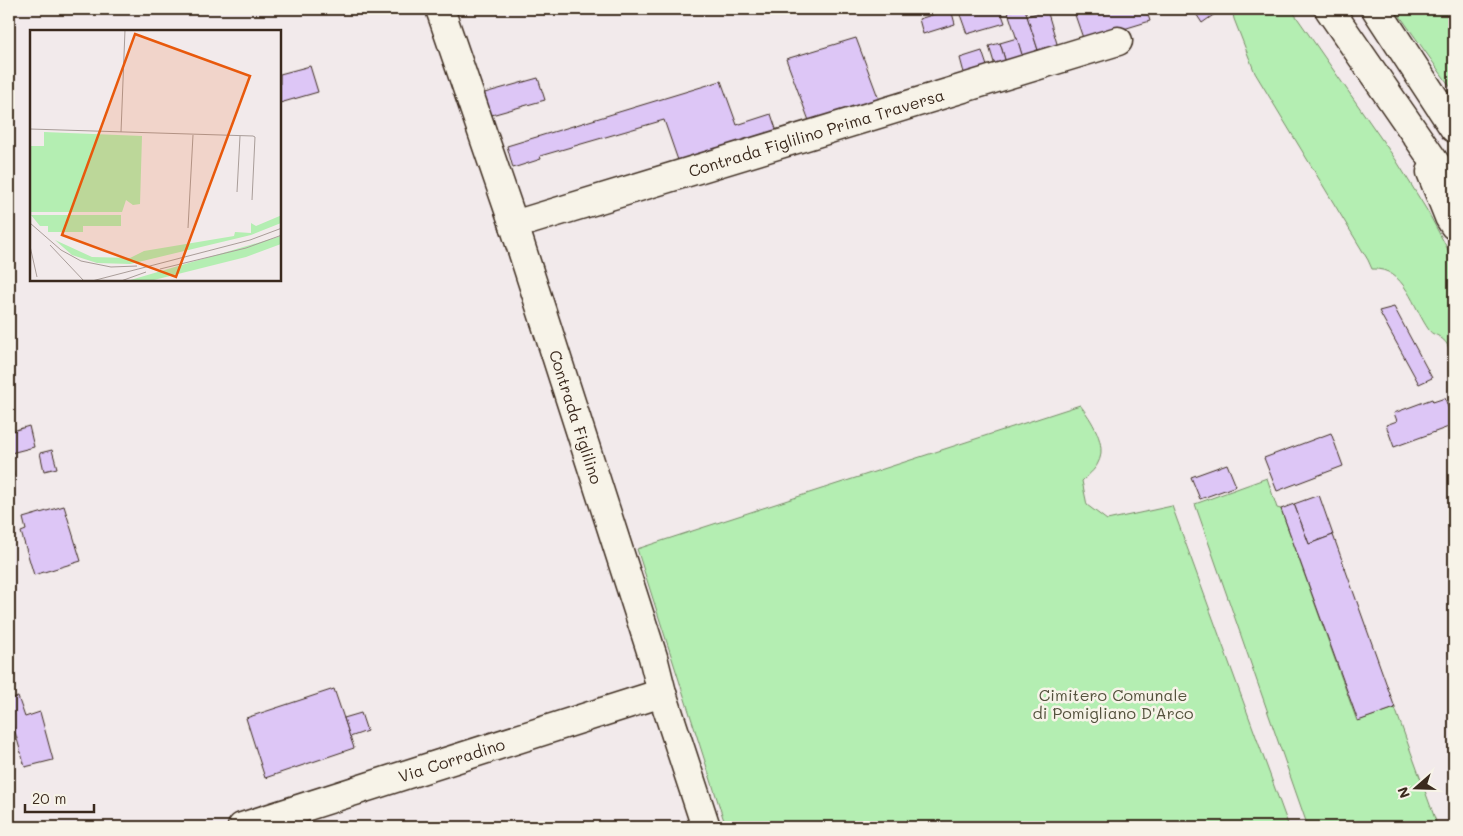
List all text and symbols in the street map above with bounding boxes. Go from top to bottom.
inset map [30,30,281,281]
street label: Contrada Figlilino Prima Traversa [686,84,947,181]
street label: Contrada Figlilino [545,347,608,486]
park label: Cimitero Comunale di Pomigliano D'Arco [1032,684,1194,723]
street label: Via Corradino [396,733,507,786]
north arrow [1390,764,1440,814]
scale bar [25,781,94,813]
text: N [1393,784,1414,801]
text: 20 m [32,788,66,808]

